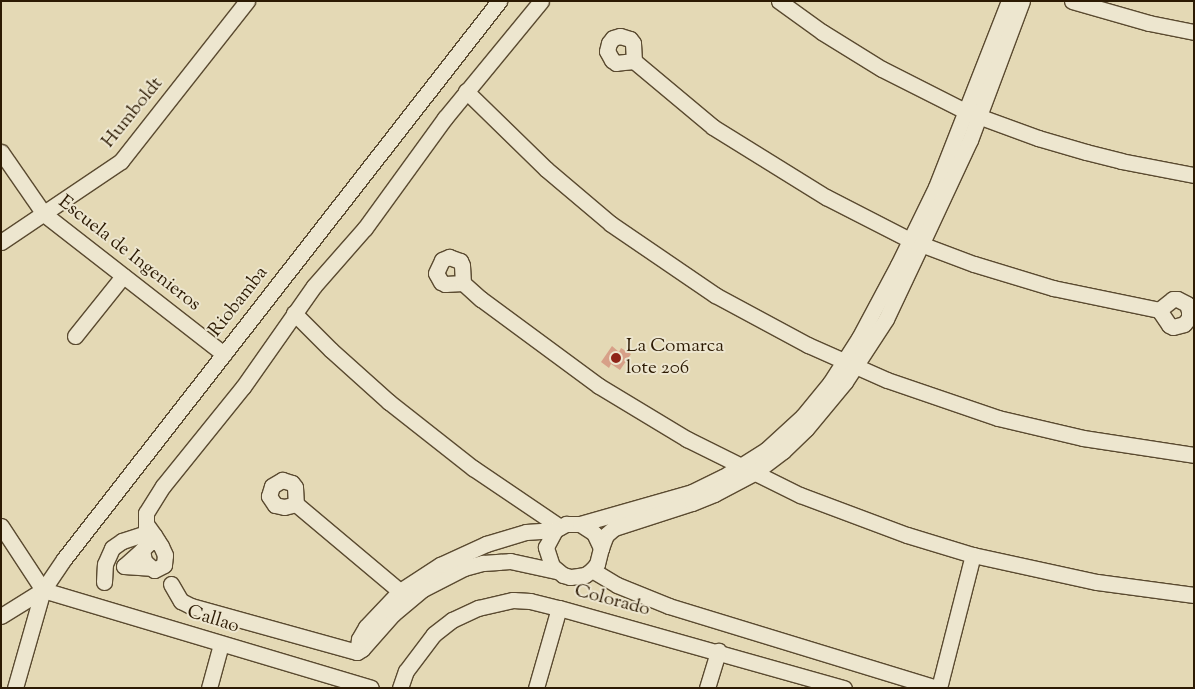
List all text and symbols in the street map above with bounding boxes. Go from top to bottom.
street label: Humboldt [98,73,168,153]
street label: Escuela de Ingenieros [53,191,205,317]
street label: Riobamba [204,262,274,342]
place label: La Comarca lote 206 [626,336,724,380]
marker: La Comarca lote 206 [610,352,622,364]
street label: Colorado [572,580,652,622]
street label: Callao [184,601,242,639]

